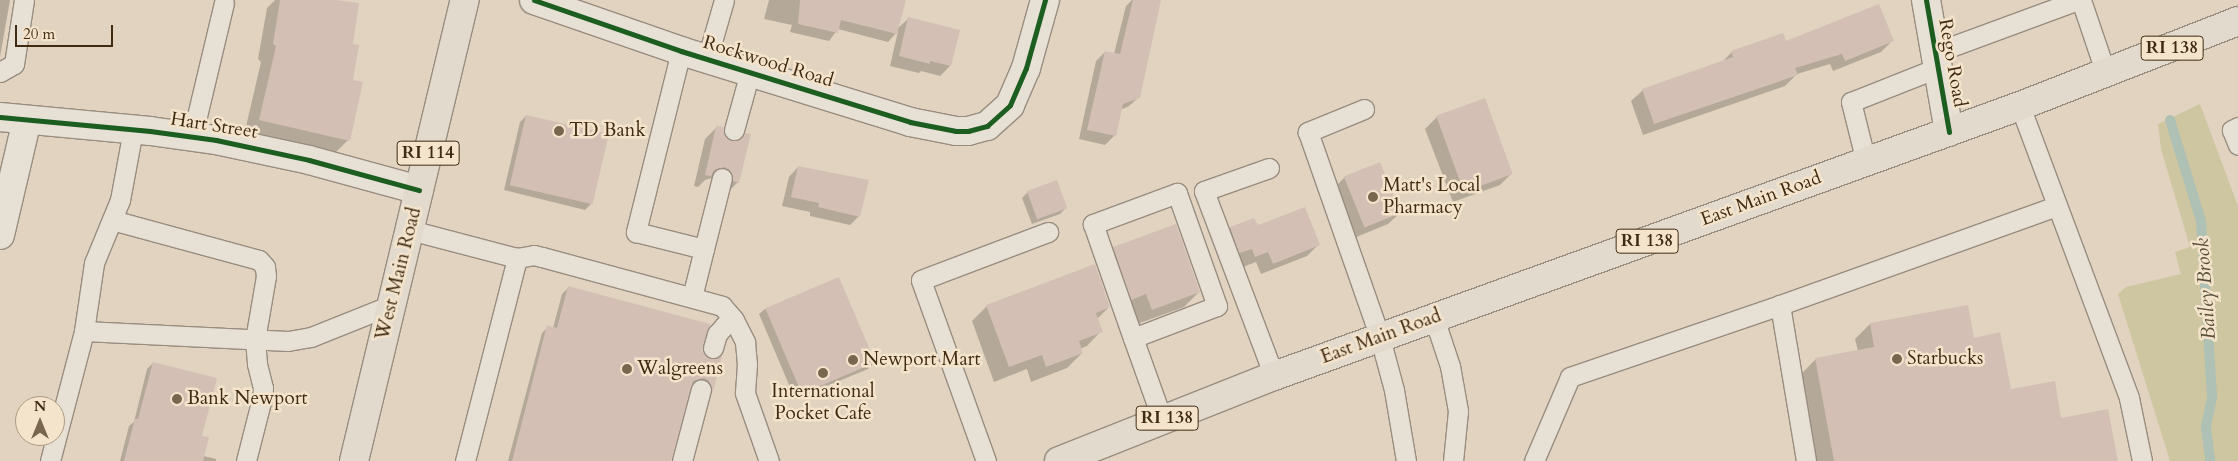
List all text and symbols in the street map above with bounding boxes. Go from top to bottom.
scale bar [18,15,115,47]
street label: Rego Road [1933,17,1971,109]
text: 20 m [23,24,55,44]
street label: Rockwood Road [700,31,836,93]
road number: RI 138 [2140,32,2204,64]
street label: Hart Street [169,108,259,144]
place label: TD Bank [569,120,646,142]
marker: TD Bank [553,125,565,137]
road number: RI 114 [396,138,460,168]
street label: East Main Road [1698,167,1824,231]
place label: Matt's Local Pharmacy [1383,175,1480,219]
marker: Matt's Local Pharmacy [1367,191,1379,203]
street label: West Main Road [371,205,427,343]
road number: RI 138 [1614,226,1680,256]
water label: Bailey Brook [2189,237,2221,341]
street label: East Main Road [1318,305,1444,369]
place label: Starbucks [1907,348,1983,370]
place label: Newport Mart [863,349,981,371]
marker: Starbucks [1891,353,1903,365]
marker: Newport Mart [847,354,859,366]
place label: Walgreens [637,358,723,380]
marker: Walgreens [621,363,633,375]
marker: International Pocket Cafe [817,367,829,379]
place label: International Pocket Cafe [771,381,875,425]
place label: Bank Newport [187,388,308,410]
marker: Bank Newport [171,393,183,405]
north arrow [15,396,65,446]
text: N [34,397,46,416]
road number: RI 138 [1134,402,1200,433]

